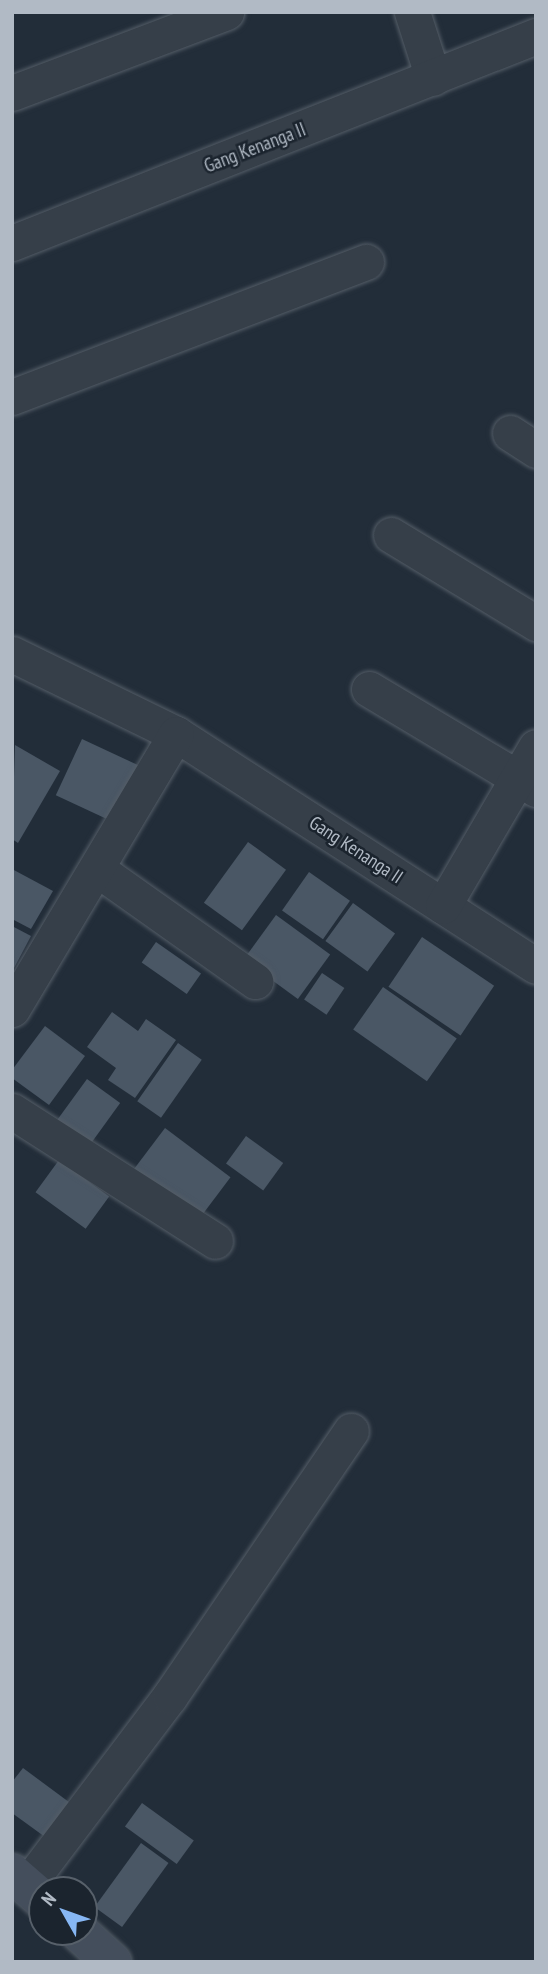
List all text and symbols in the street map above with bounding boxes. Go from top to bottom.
street label: Gang Kenanga II [201,118,309,178]
street label: Gang Kenanga II [305,811,407,889]
north arrow [28,1876,98,1946]
text: N [36,1887,61,1910]

